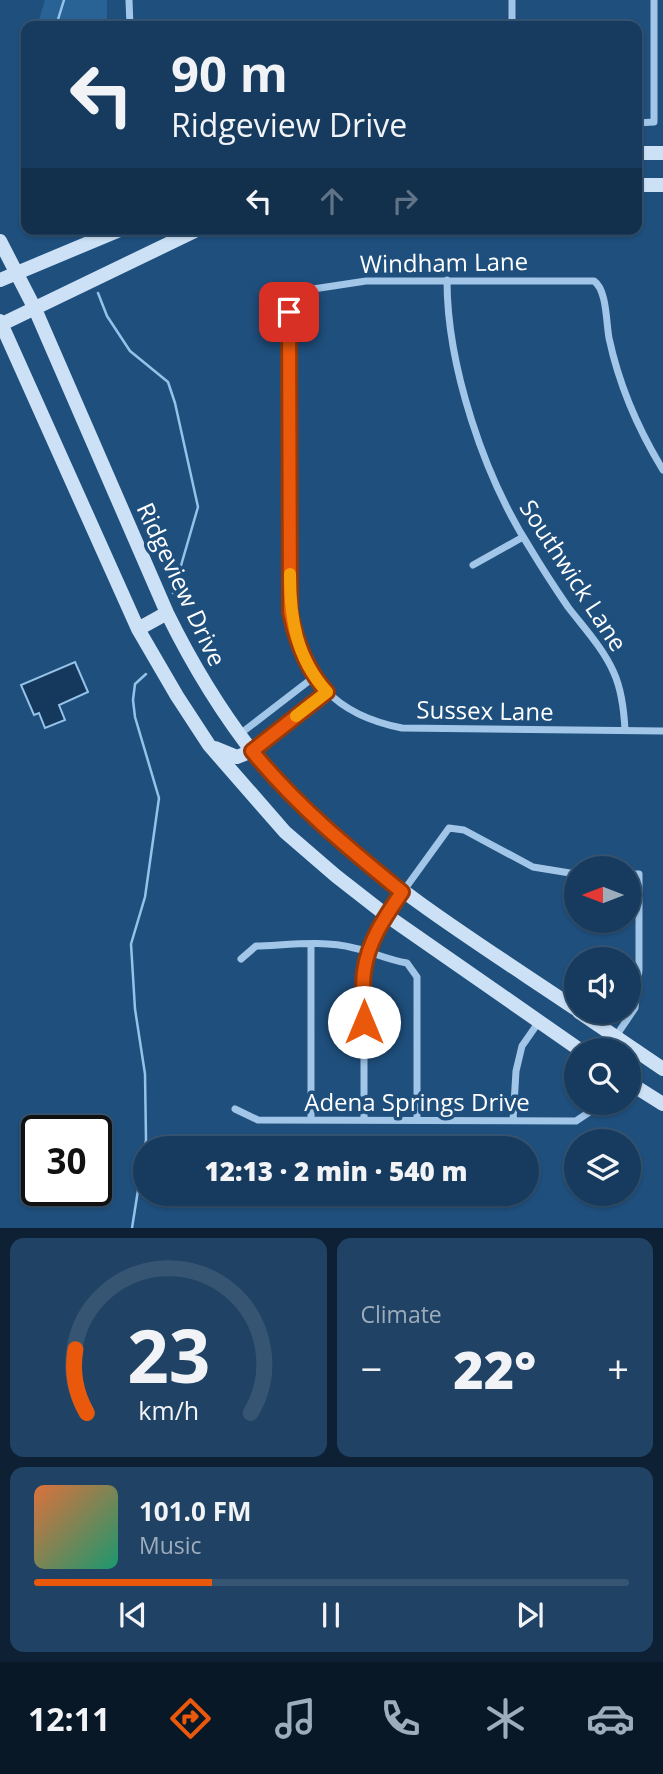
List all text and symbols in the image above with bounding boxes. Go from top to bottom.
text: 90 m [171,40,288,106]
icon: left [56,49,147,140]
text: Ridgeview Drive [171,103,407,146]
icon: left [240,182,278,220]
icon: ahead [313,182,351,220]
icon: right [386,182,424,220]
street label: Windham Lane [360,244,528,280]
pin [259,282,319,342]
icon: arrive [270,293,308,331]
street label: Southwick Lane [513,493,635,657]
street label: Ridgeview Drive [130,497,234,671]
street label: Sussex Lane [416,692,554,728]
north arrow [564,856,640,933]
map controls [564,856,641,1206]
button: sound [564,947,641,1024]
position arrow [327,985,401,1059]
button: search [564,1038,641,1115]
street label: Adena Springs Drive [304,1085,530,1118]
speed limit sign: 30 [21,1115,112,1206]
button: layers [564,1129,641,1206]
text: 12:13 · 2 min · 540 m [205,1153,467,1189]
text: Climate [361,1298,442,1330]
text: 23 [127,1306,210,1405]
text: 22° [453,1333,536,1404]
text: − [361,1342,382,1394]
text: + [607,1342,629,1394]
text: km/h [138,1393,199,1427]
text: 101.0 FM [139,1493,251,1529]
text: Music [139,1529,202,1561]
icon: previous [114,1596,152,1634]
icon: pause [312,1596,350,1634]
icon: next [511,1596,549,1634]
icon: directions [166,1694,215,1743]
icon: music [271,1694,320,1743]
icon: phone [376,1694,425,1743]
icon: climate [481,1694,530,1743]
icon: car [586,1694,635,1743]
text: 12:11 [28,1697,110,1740]

